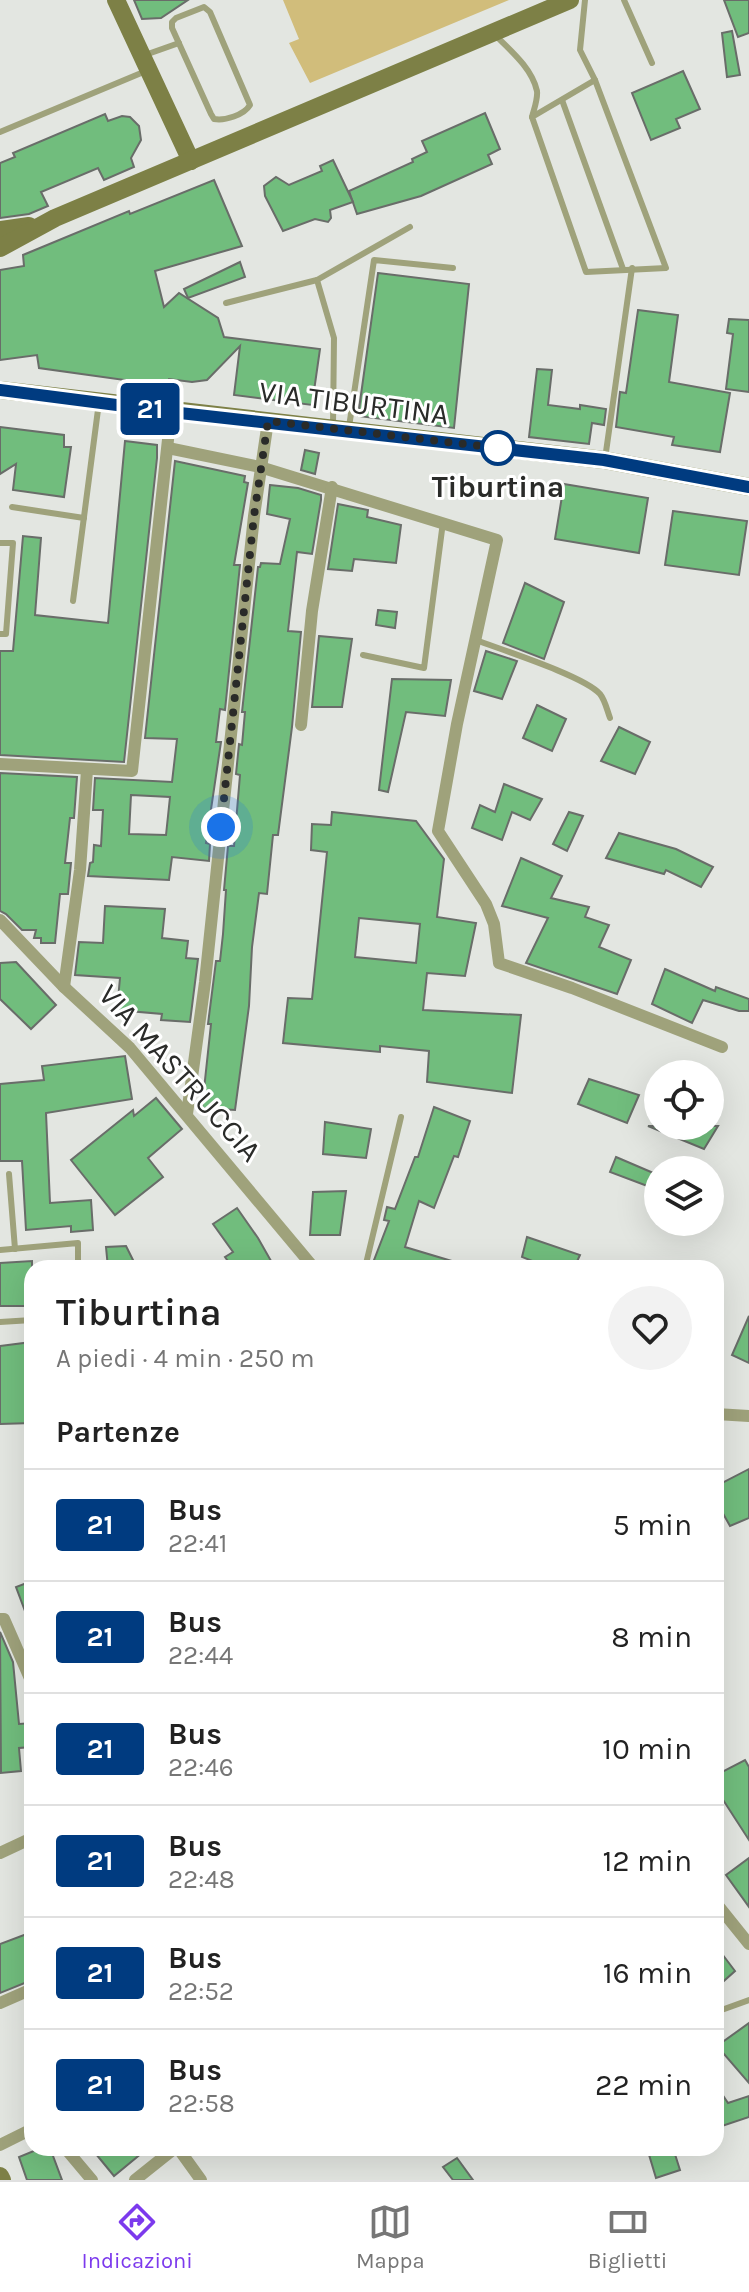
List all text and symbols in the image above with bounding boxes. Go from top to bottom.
street label: VIA TIBURTINA [257,374,451,432]
line badge: 21 [114,383,186,435]
text: 21 [137,392,163,425]
marker: Tiburtina [481,431,515,465]
place label: Tiburtina [432,469,564,505]
your location [201,807,241,847]
street label: VIA MASTRUCCIA [91,977,269,1169]
map controls [644,1060,724,1236]
button: locate [644,1060,724,1140]
button: layers [644,1156,724,1236]
button: heart [608,1286,692,1370]
text: Tiburtina [56,1290,222,1335]
text: A piedi · 4 min · 250 m [56,1343,315,1374]
text: Partenze [56,1414,180,1450]
text: Bus [168,1492,222,1528]
text: 5 min [613,1507,692,1543]
text: 21 [87,1508,113,1541]
text: 22:41 [168,1528,227,1559]
text: Bus [168,1604,222,1640]
text: 8 min [611,1619,692,1655]
text: 21 [87,1620,113,1653]
text: 22:44 [168,1640,233,1671]
text: Bus [168,1716,222,1752]
text: 10 min [602,1731,692,1767]
text: 21 [87,1732,113,1765]
text: 22:46 [168,1752,234,1783]
text: Bus [168,1828,222,1864]
text: 12 min [602,1843,692,1879]
text: 21 [87,1844,113,1877]
text: 22:48 [168,1864,235,1895]
text: Bus [168,1940,222,1976]
text: 16 min [603,1955,692,1991]
text: 21 [87,1956,113,1989]
text: 22:52 [168,1976,234,2007]
text: Bus [168,2052,222,2088]
text: 22 min [595,2067,692,2103]
text: 21 [87,2068,113,2101]
text: 22:58 [168,2088,235,2119]
tab: Indicazioni [82,2200,193,2274]
tab: Mappa [356,2200,425,2274]
tab: Biglietti [588,2200,667,2274]

